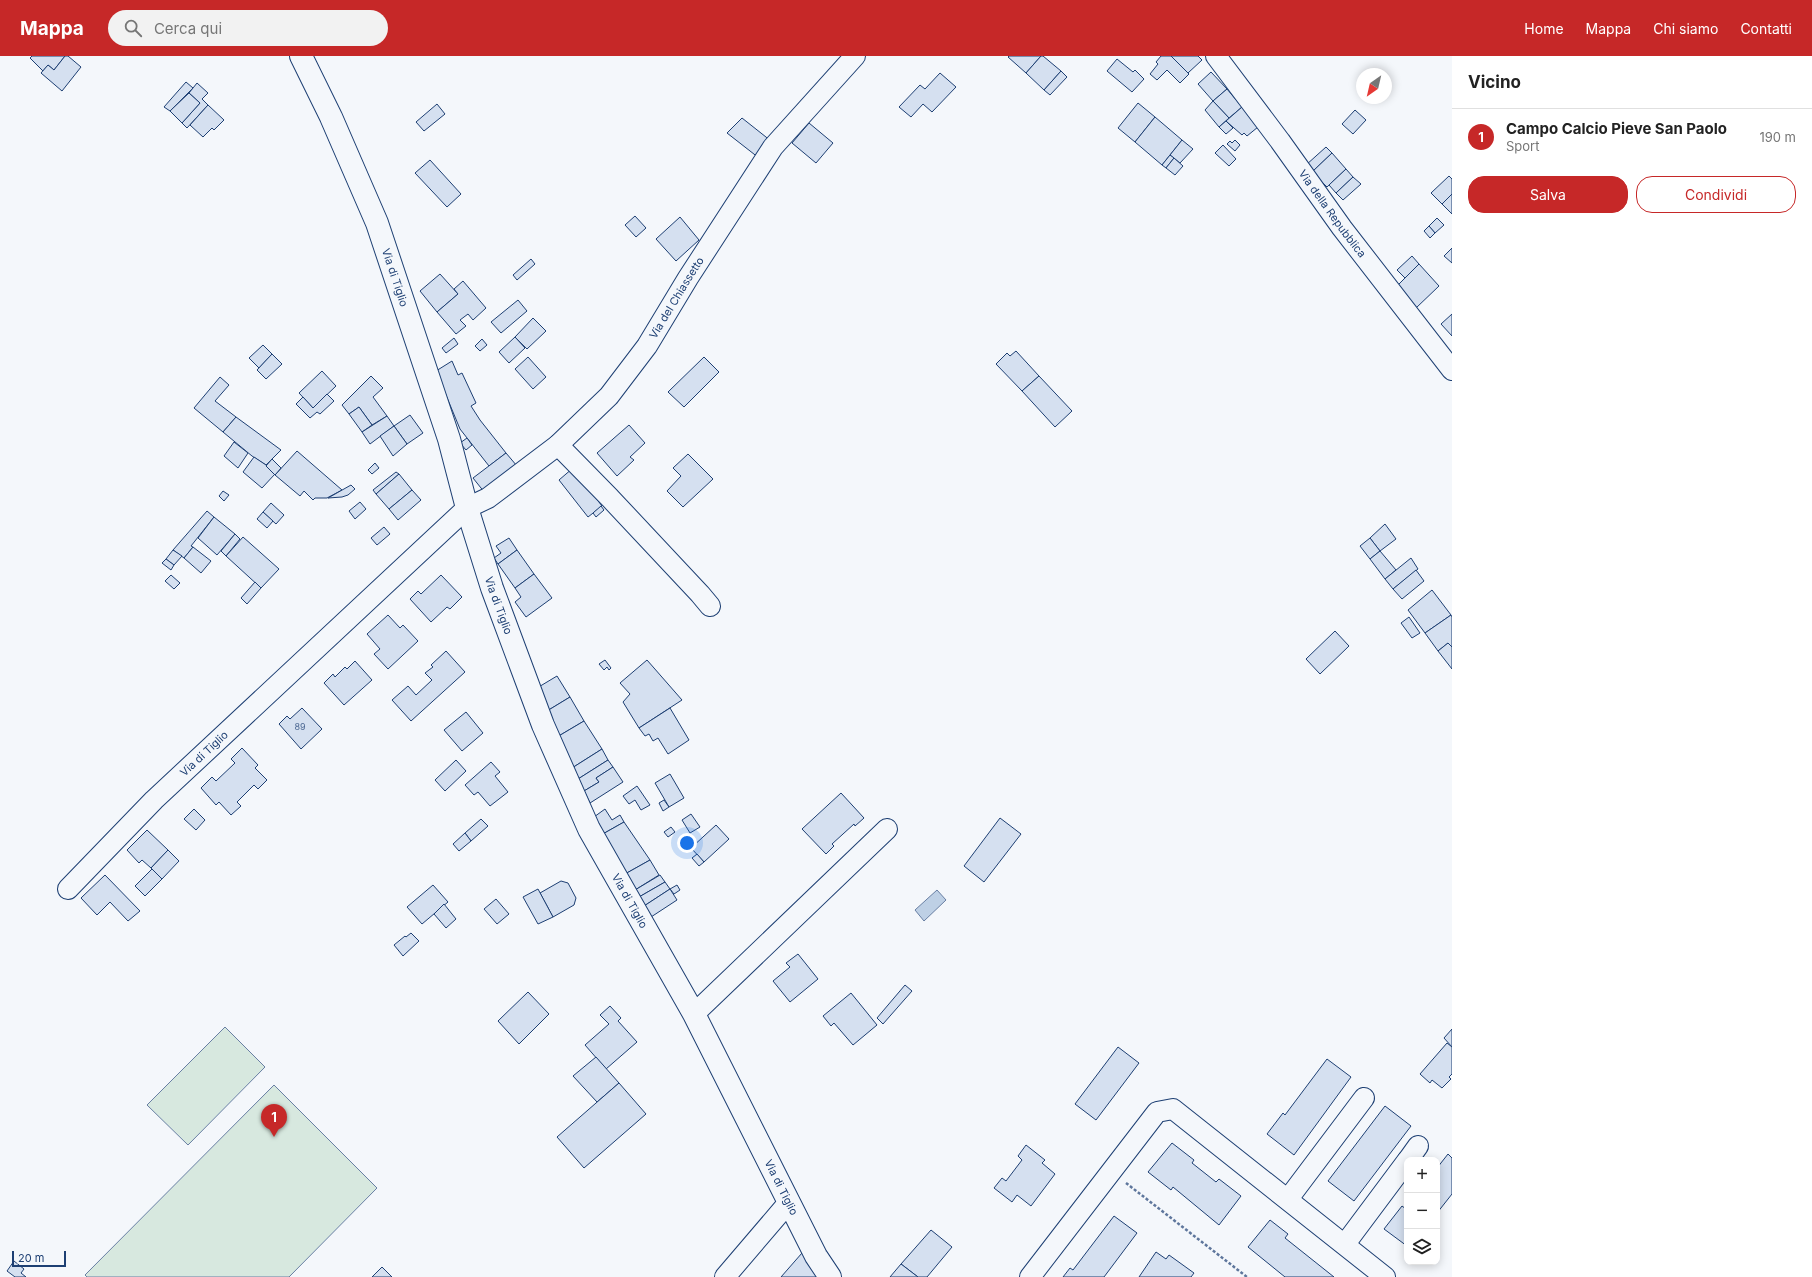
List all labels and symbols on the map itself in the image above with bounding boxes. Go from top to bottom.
north arrow [1356,68,1392,104]
street label: Via della Repubblica [1296,167,1369,260]
street label: Via di Tiglio [379,247,412,309]
street label: Via del Chiassetto [646,254,707,341]
street label: Via di Tiglio [482,575,516,637]
house number: 89 [294,721,306,732]
street label: Via di Tiglio [177,727,231,779]
your location [677,833,697,853]
street label: Via di Tiglio [609,871,651,931]
pin: 1 [261,1104,287,1137]
street label: Via di Tiglio [761,1157,801,1218]
scale bar [12,1249,66,1268]

